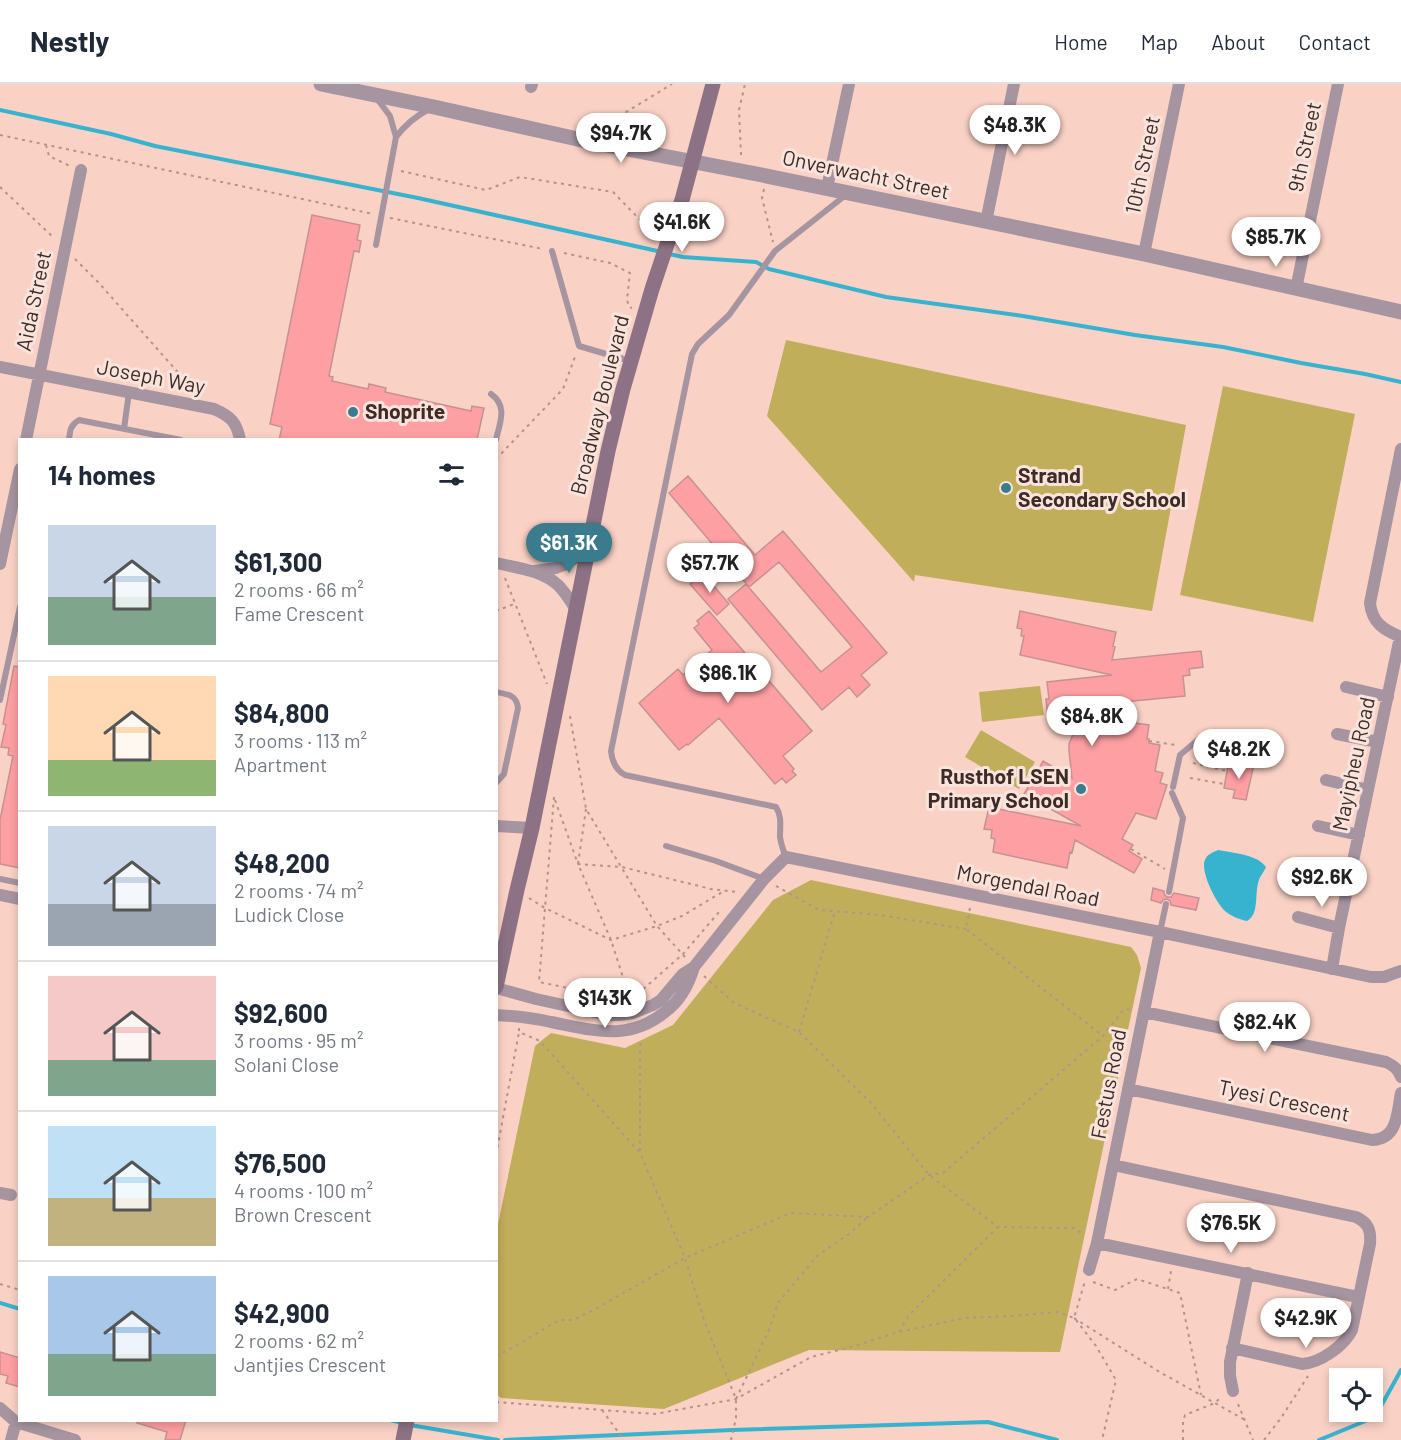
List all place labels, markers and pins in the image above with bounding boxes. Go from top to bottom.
pin: $48.3K [966,105,1064,156]
pin: $94.7K [572,113,670,164]
pin: $41.6K [633,202,731,253]
pin: $85.7K [1227,217,1325,268]
place label: Shoprite [365,398,445,423]
marker: Shoprite [346,405,360,419]
place label: Strand Secondary School [1018,462,1186,511]
marker: Strand Secondary School [999,481,1013,495]
pin: $61.3K [520,523,618,574]
pin: $57.7K [661,543,759,594]
pin: $86.1K [679,653,777,704]
pin: $84.8K [1043,696,1141,747]
pin: $48.2K [1190,729,1288,780]
place label: Rusthof LSEN Primary School [928,763,1069,812]
marker: Rusthof LSEN Primary School [1074,782,1088,796]
pin: $92.6K [1273,857,1371,908]
pin: $143K [563,978,647,1029]
pin: $82.4K [1216,1002,1314,1053]
pin: $76.5K [1182,1203,1280,1254]
pin: $42.9K [1257,1298,1355,1349]

